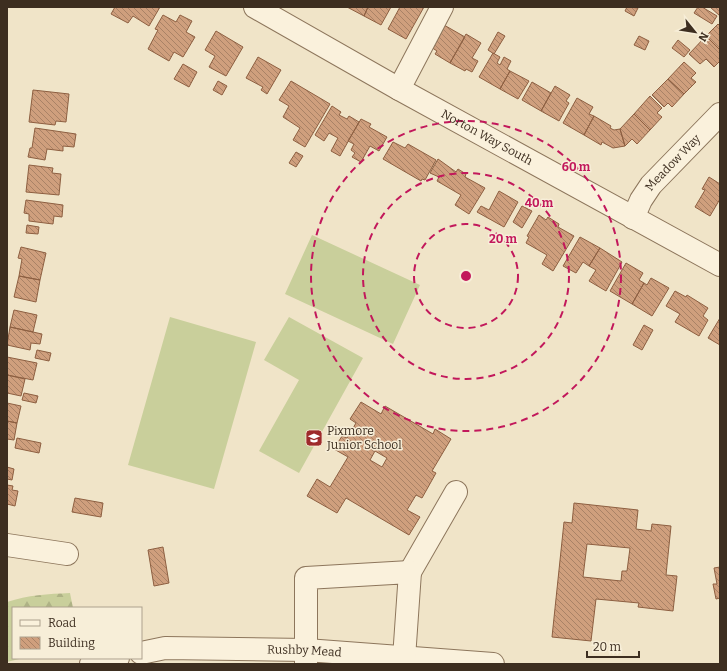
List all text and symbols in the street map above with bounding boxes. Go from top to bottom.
north arrow [675,12,715,52]
text: N [695,30,711,44]
street label: Norton Way South [439,107,535,168]
street label: Meadow Way [642,131,704,193]
text: 60 m [562,160,591,174]
text: 40 m [525,196,554,210]
text: 20 m [489,232,518,246]
centre of rings [459,269,473,283]
place label: Pixmore Junior School [326,424,402,452]
school or university icon: Pixmore Junior School [304,428,324,448]
legend [12,607,142,659]
text: Road [48,616,76,630]
scale bar [587,633,639,659]
text: Building [48,636,95,650]
text: 20 m [593,640,622,654]
street label: Rushby Mead [267,642,342,660]

